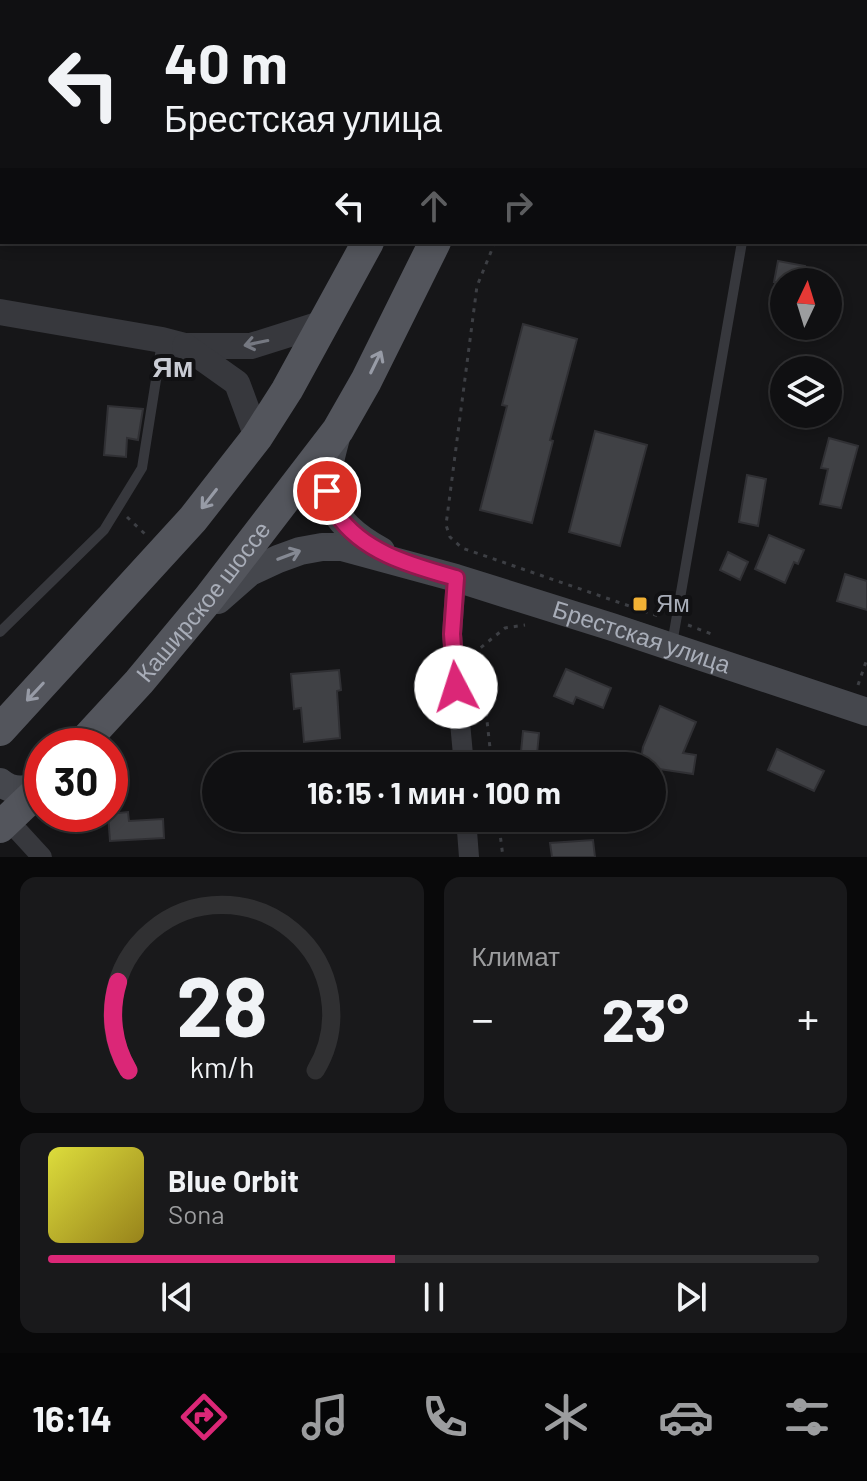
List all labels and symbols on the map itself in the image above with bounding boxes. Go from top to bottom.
north arrow [770,268,842,340]
one-way arrow [244,336,269,351]
district label: Ям [153,349,193,383]
one-way arrow [368,350,384,374]
pin [293,457,361,525]
one-way arrow [201,488,218,509]
street label: Каширское шоссе [129,515,276,687]
one-way arrow [276,547,301,561]
place label: Ям [656,588,690,617]
street label: Брестская улица [549,593,735,679]
marker: Ям [631,595,649,613]
position arrow [414,645,498,729]
one-way arrow [26,681,44,701]
speed limit sign: 30 [24,728,128,832]

